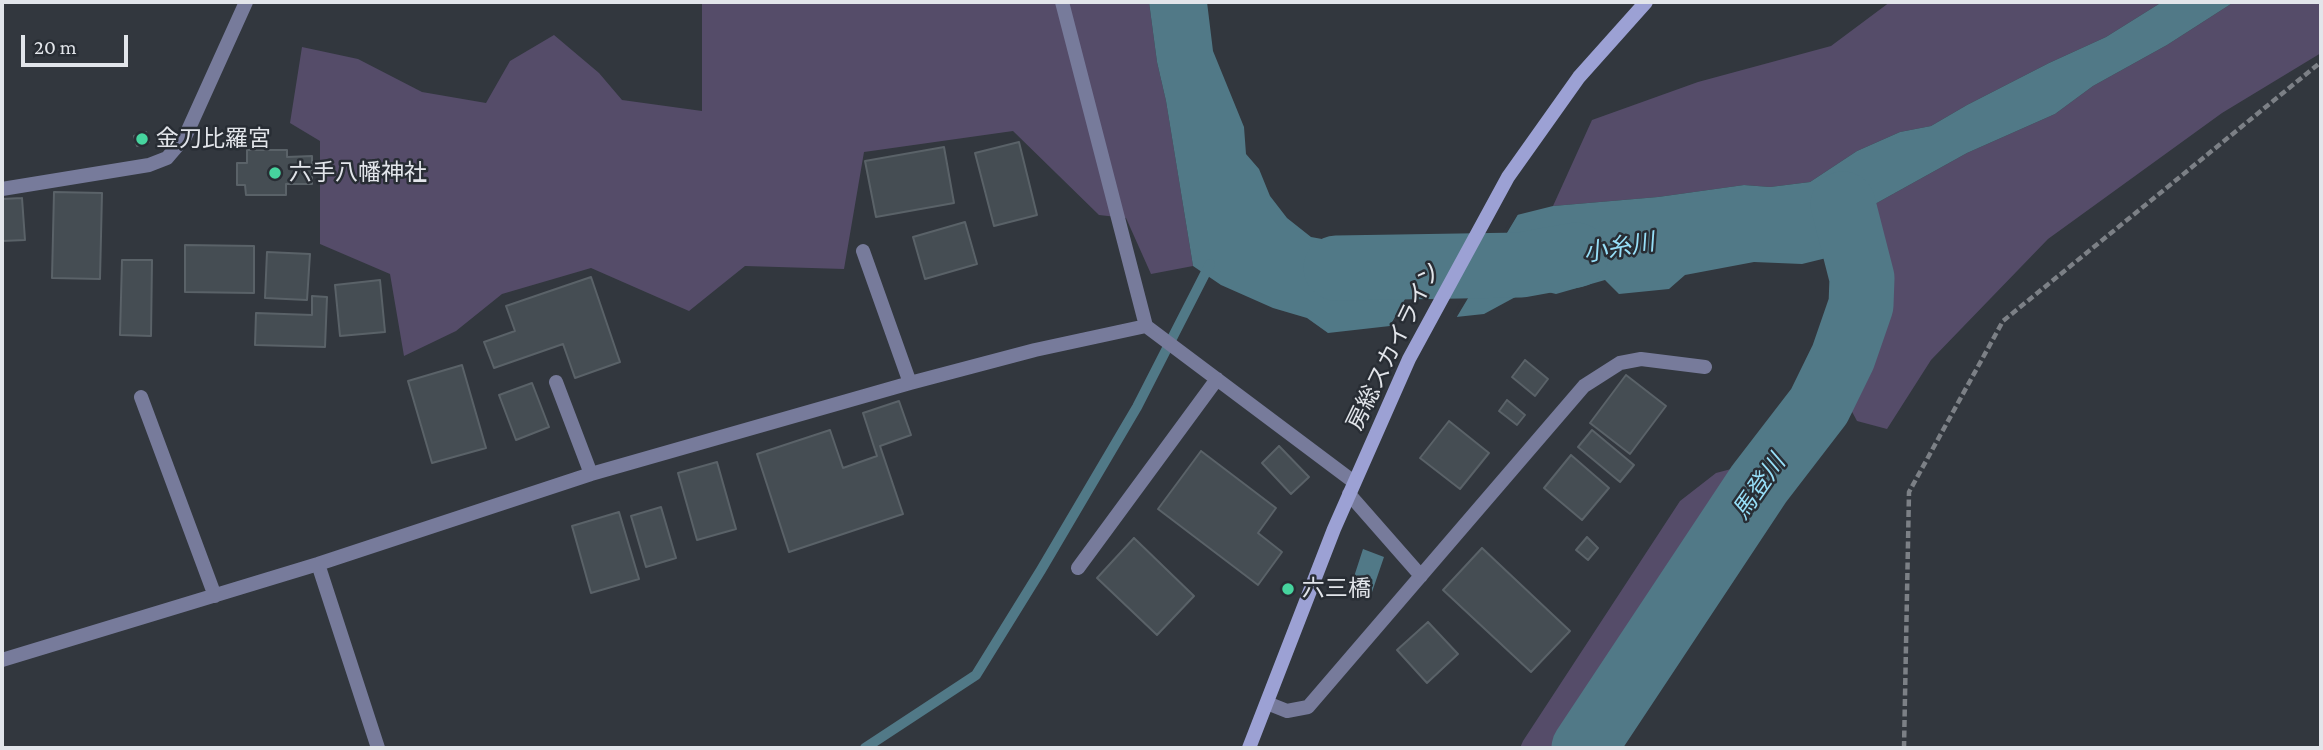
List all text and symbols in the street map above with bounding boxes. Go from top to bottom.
scale bar [24,21,131,65]
text: 20 m [34,35,77,59]
place label: 金刀比羅宮 [156,125,271,153]
marker: 金刀比羅宮 [134,131,150,147]
place label: 六手八幡神社 [289,159,427,187]
marker: 六手八幡神社 [267,165,283,181]
water label: 小糸川 [1581,228,1657,268]
street label: 房総スカイライン [1341,257,1447,435]
water label: 馬登川 [1727,449,1791,525]
place label: 六三橋 [1302,575,1371,603]
marker: 六三橋 [1280,581,1296,597]

